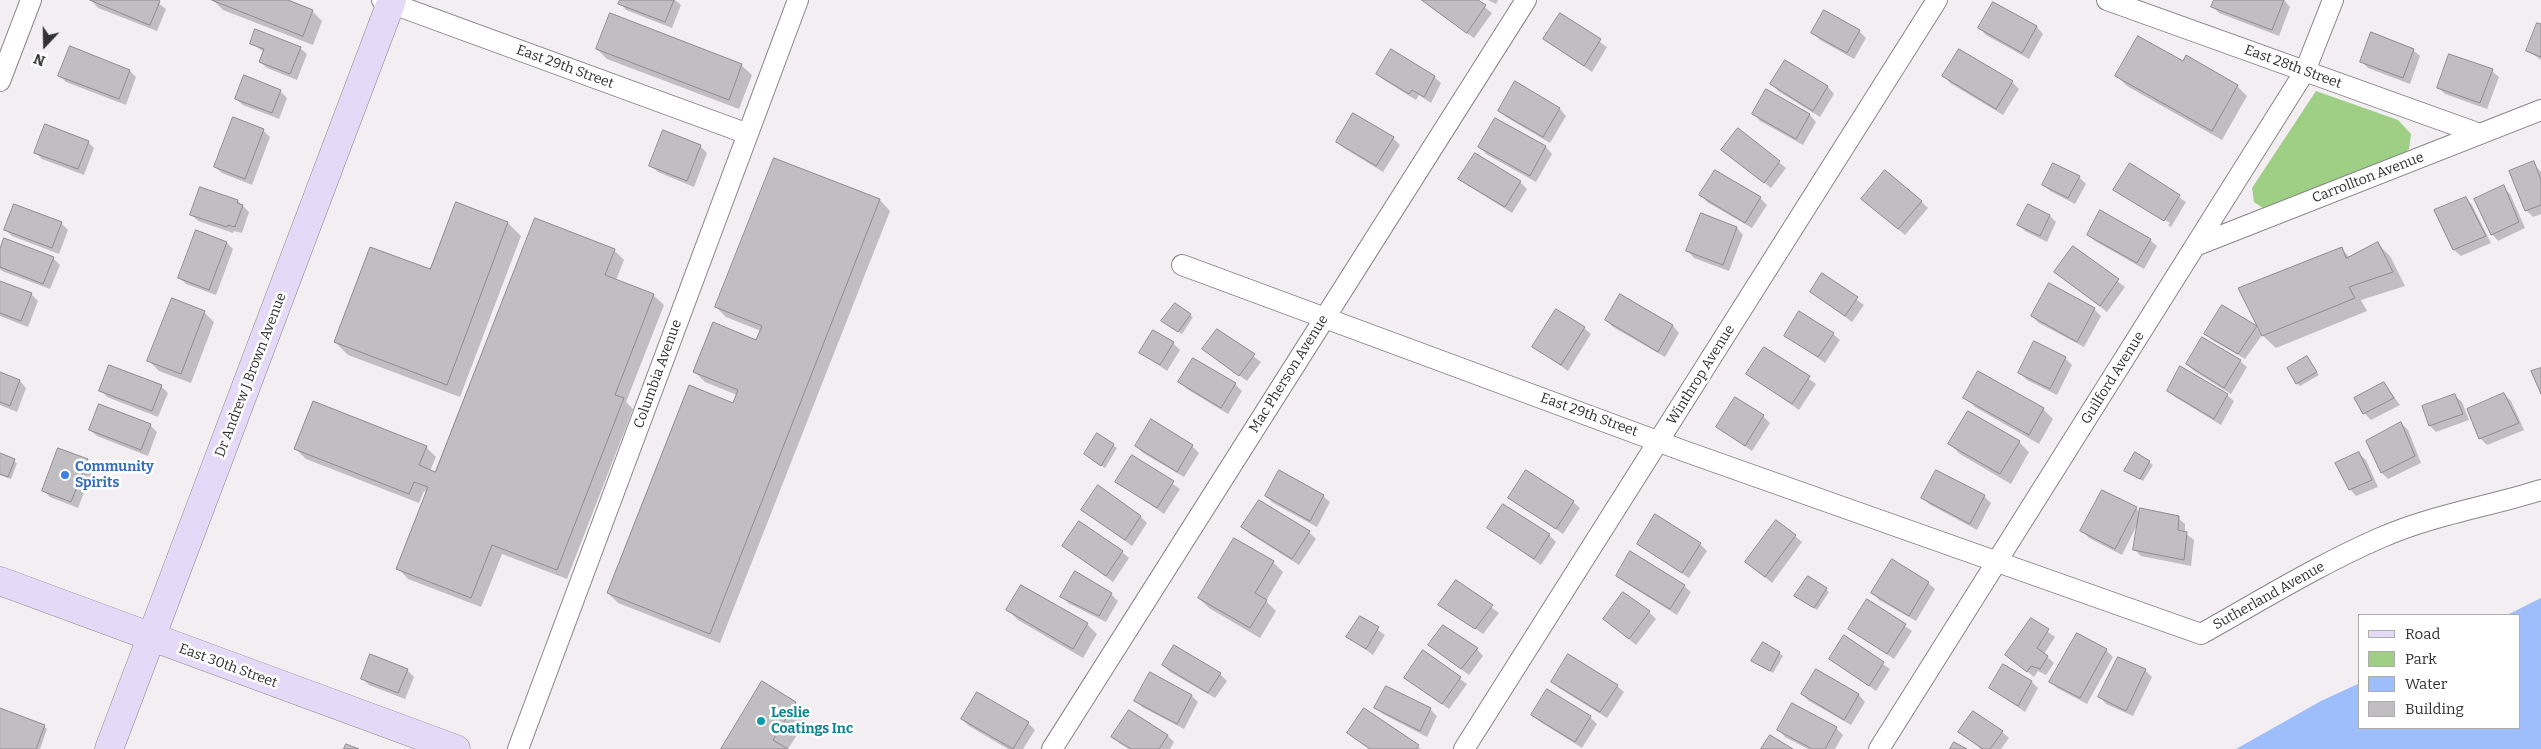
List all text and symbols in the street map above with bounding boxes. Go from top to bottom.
north arrow [20,20,70,70]
street label: East 29th Street [514,42,616,92]
street label: East 28th Street [2242,42,2344,92]
text: N [31,50,48,69]
street label: Carrollton Avenue [2310,149,2426,207]
street label: Dr Andrew J Brown Avenue [212,290,290,460]
street label: Mac Pherson Avenue [1246,312,1332,436]
street label: Columbia Avenue [631,317,685,431]
street label: Winthrop Avenue [1663,322,1739,428]
street label: Guilford Avenue [2078,329,2148,427]
street label: East 29th Street [1538,390,1640,440]
place label: Community Spirits [75,459,154,492]
marker: Community Spirits [59,469,71,481]
street label: Sutherland Avenue [2210,558,2328,634]
legend [2358,614,2521,729]
text: Road [2405,625,2440,643]
street label: East 30th Street [176,640,280,692]
text: Park [2405,650,2437,668]
text: Water [2405,675,2447,693]
text: Building [2405,700,2464,718]
place label: Leslie Coatings Inc [771,705,853,738]
marker: Leslie Coatings Inc [755,715,767,727]

